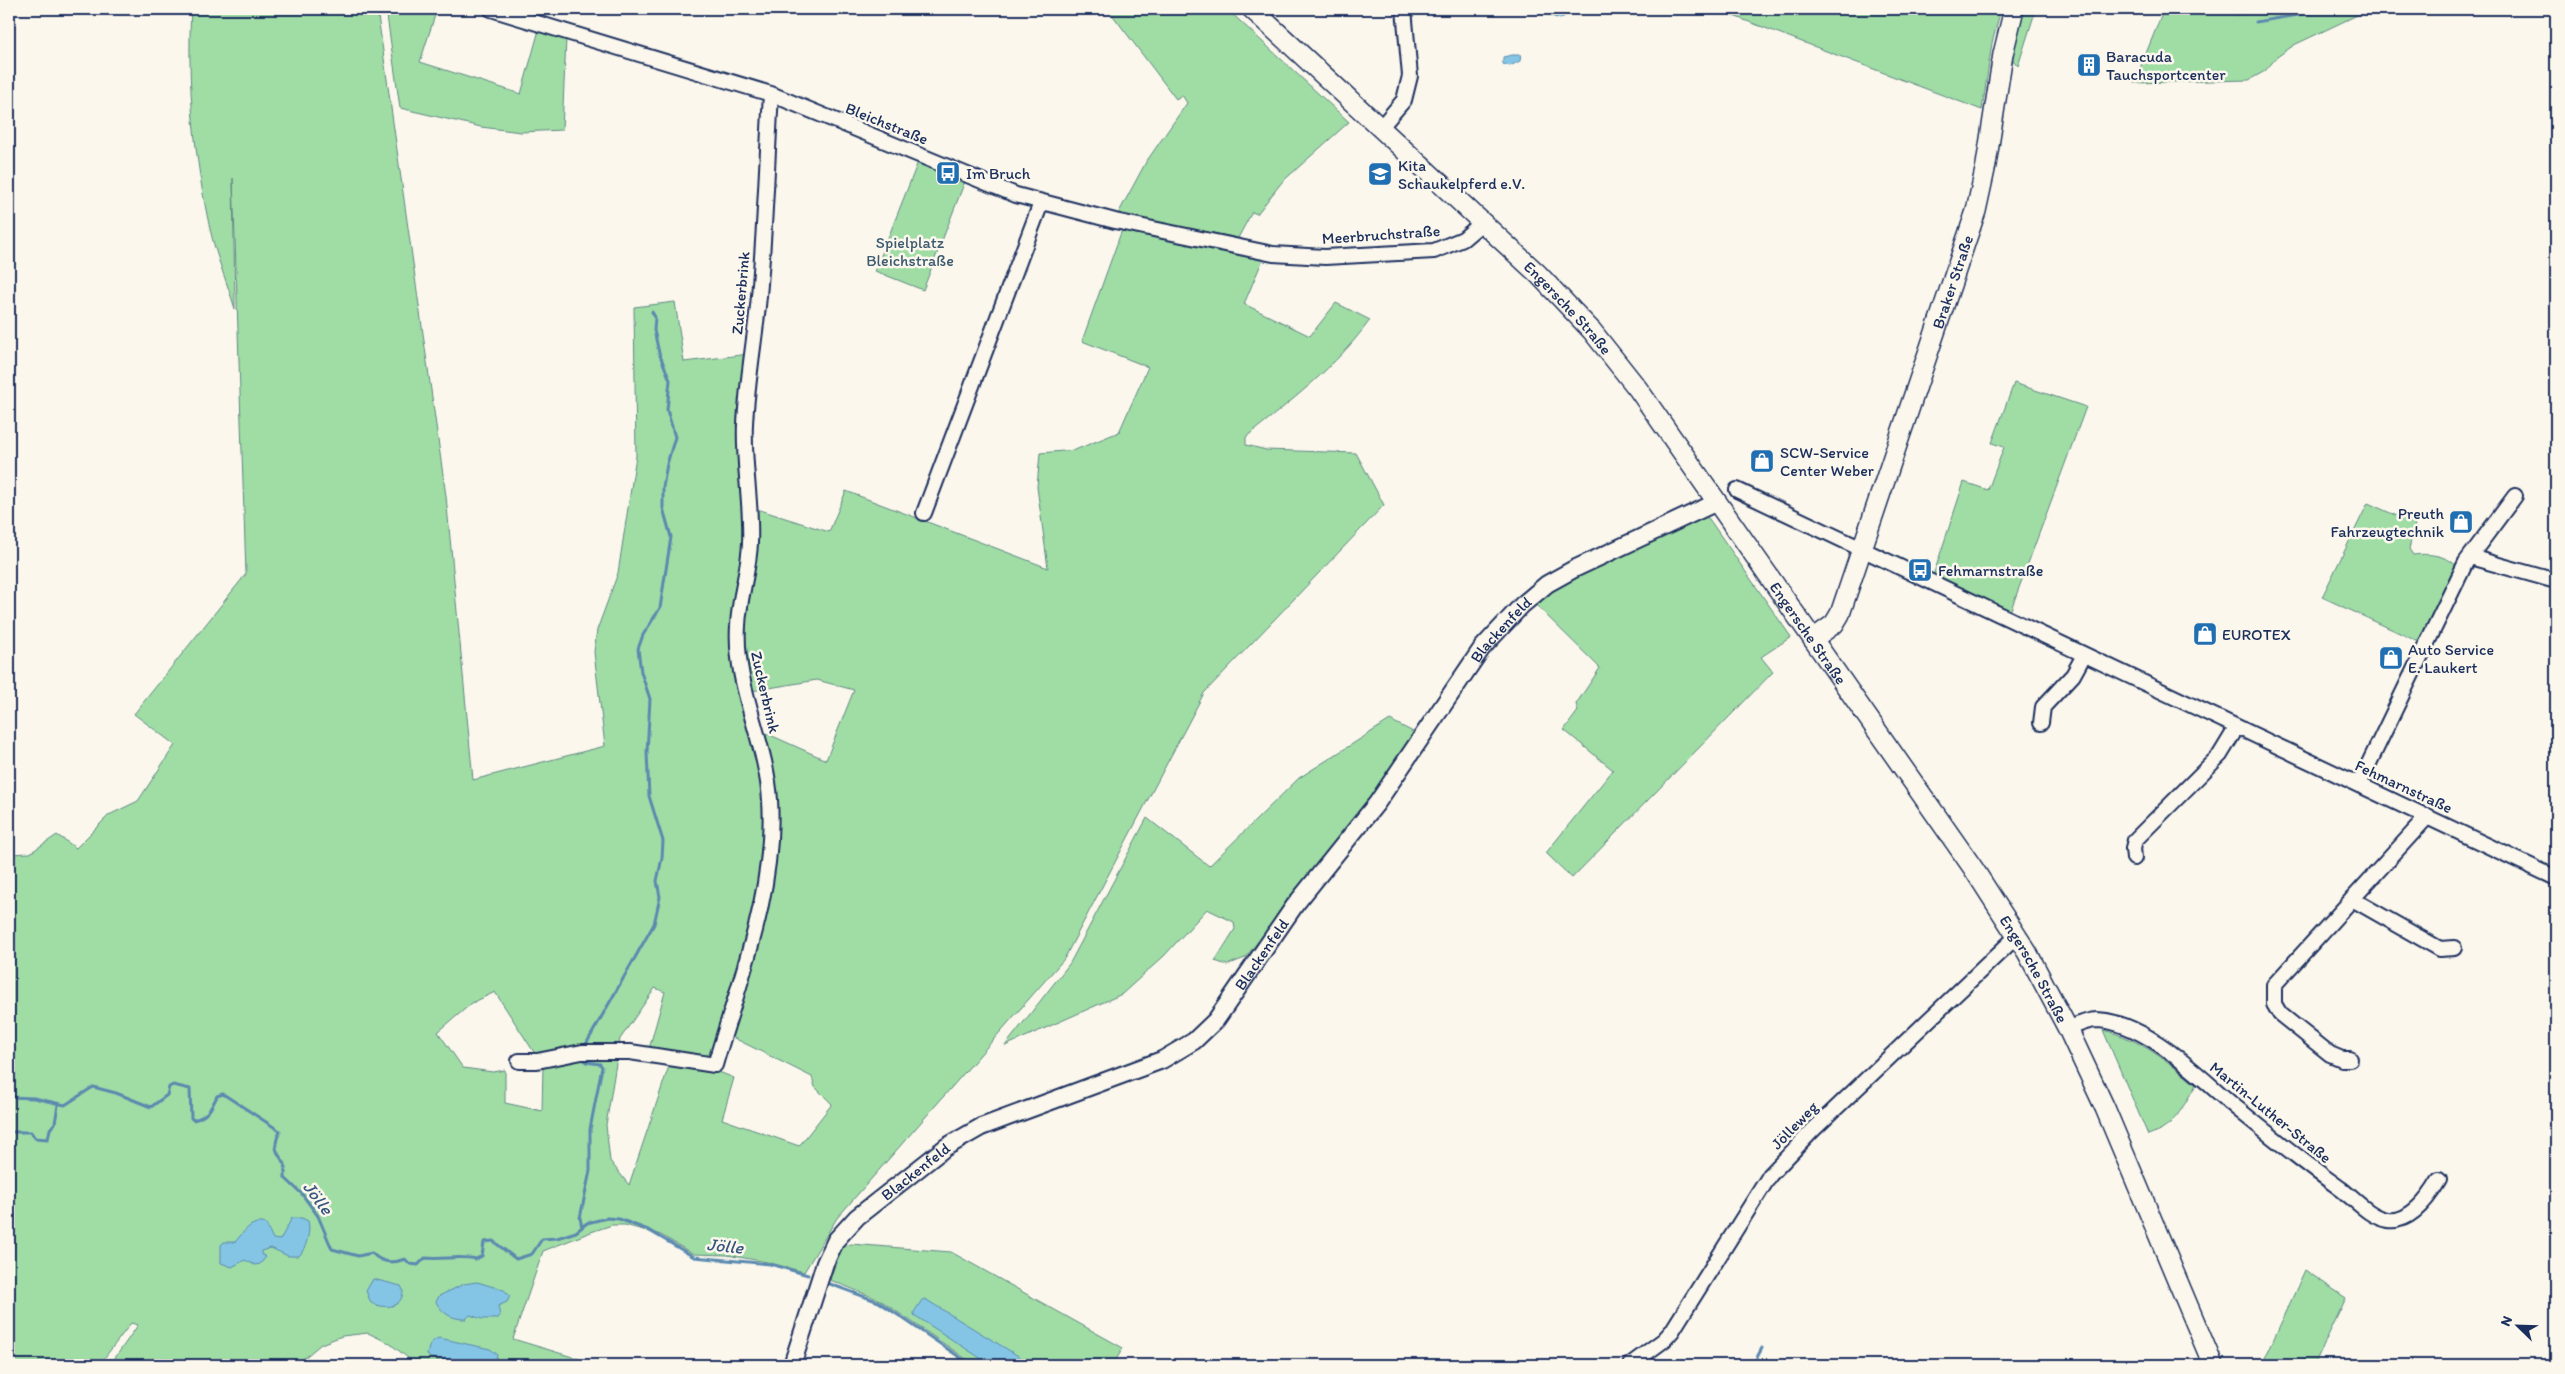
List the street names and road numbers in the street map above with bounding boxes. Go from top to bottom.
street label: Bleichstraße [843,98,931,149]
street label: Meerbruchstraße [1321,221,1441,248]
street label: Braker Straße [1928,233,1977,331]
street label: Zuckerbrink [727,250,754,335]
street label: Engersche Straße [1520,257,1616,358]
street label: Engersche Straße [1766,578,1851,688]
street label: Blackenfeld [1466,592,1535,666]
street label: Zuckerbrink [747,649,784,736]
street label: Fehmarnstraße [2352,756,2456,817]
street label: Engersche Straße [1996,912,2072,1026]
street label: Blackenfeld [1230,915,1293,994]
street label: Martin-Luther-Straße [2206,1058,2335,1167]
street label: Jölleweg [1767,1097,1822,1153]
street label: Blackenfeld [877,1138,954,1205]

